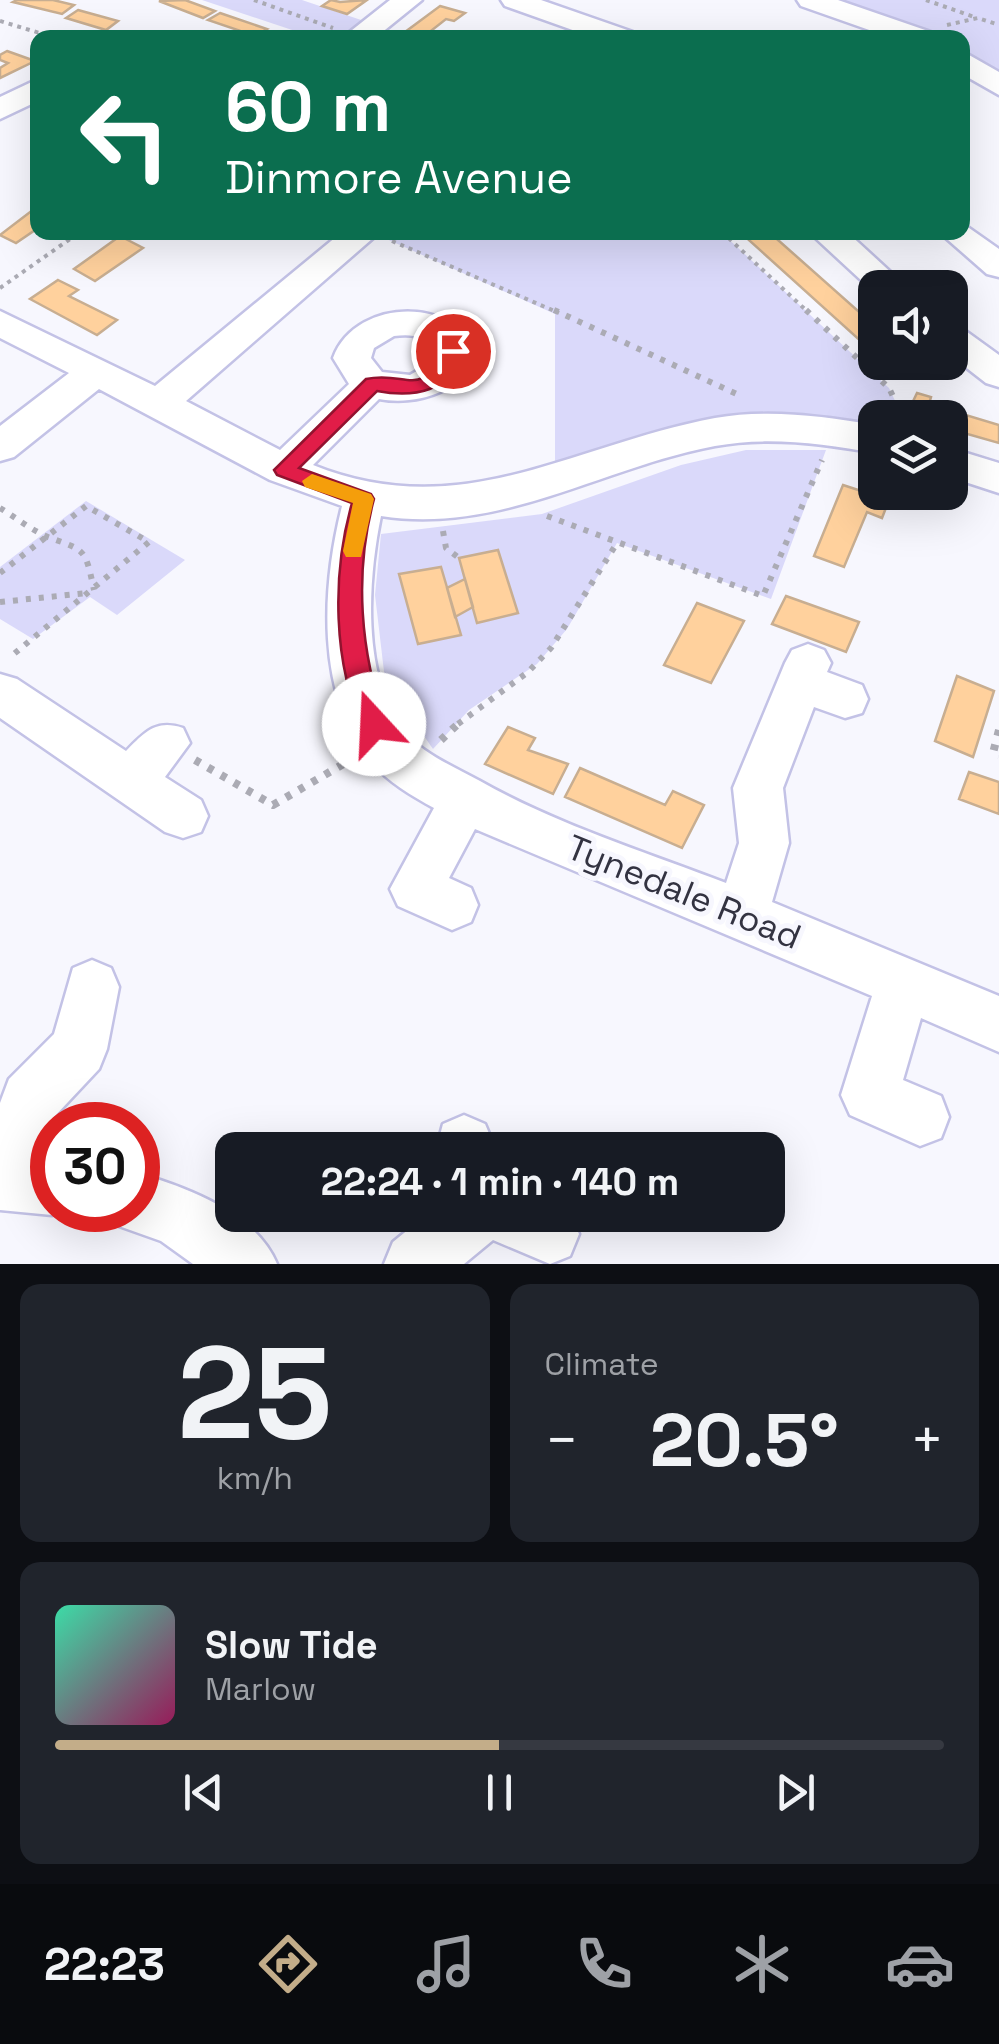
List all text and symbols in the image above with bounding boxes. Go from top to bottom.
text: 60 m [225,62,391,151]
icon: left [60,70,190,200]
text: Dinmore Avenue [225,149,573,206]
map controls [858,270,968,510]
button: sound [858,270,968,380]
pin [411,309,496,394]
icon: arrive [426,324,481,379]
button: layers [858,400,968,510]
position arrow [322,672,426,776]
street label: Tynedale Road [561,825,807,959]
speed limit sign: 30 [30,1102,160,1232]
text: 22:24 · 1 min · 140 m [321,1158,679,1206]
text: 25 [177,1310,332,1476]
text: Climate [545,1344,659,1384]
text: 20.5° [650,1392,839,1488]
text: − [545,1405,579,1475]
text: + [910,1405,944,1475]
text: km/h [217,1458,293,1498]
text: Slow Tide [205,1621,378,1669]
text: Marlow [205,1669,316,1709]
icon: previous [176,1765,231,1820]
icon: pause [472,1765,527,1820]
icon: next [768,1765,823,1820]
icon: directions [253,1929,323,1999]
icon: music [411,1929,481,1999]
icon: phone [569,1929,639,1999]
icon: climate [727,1929,797,1999]
icon: car [885,1929,955,1999]
text: 22:23 [44,1936,165,1993]

